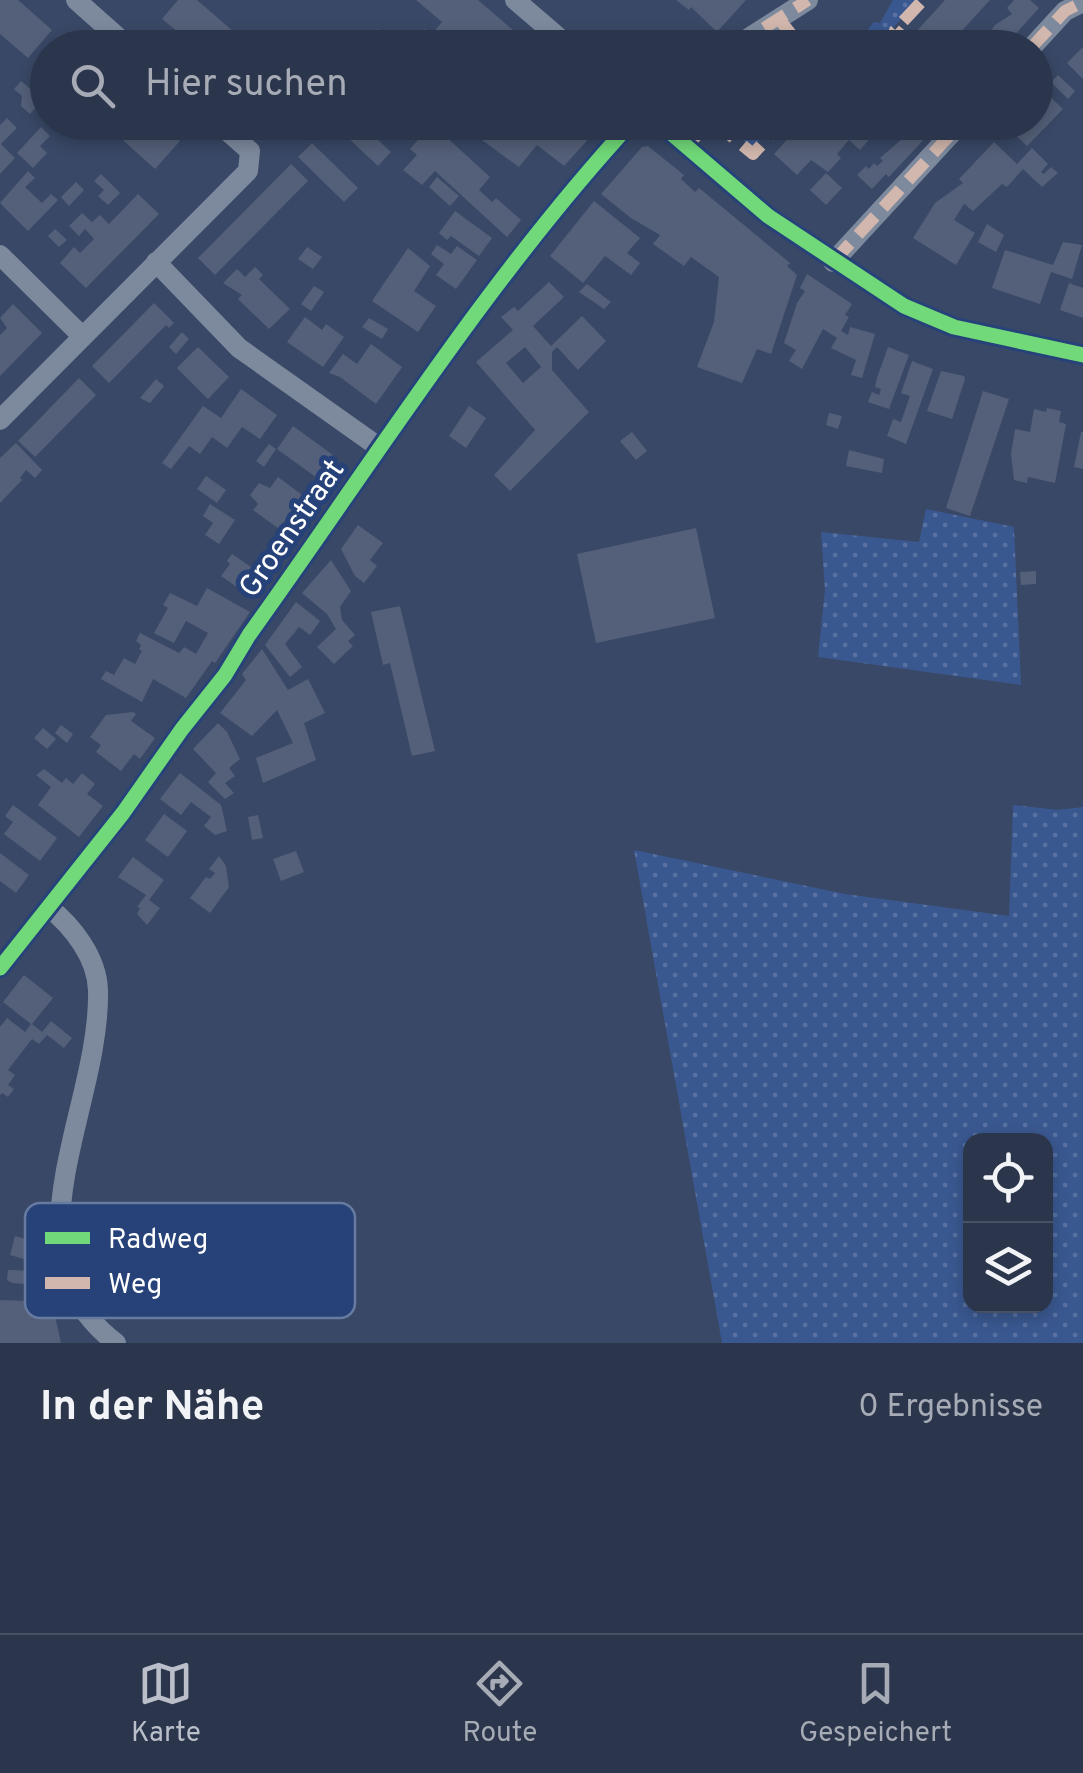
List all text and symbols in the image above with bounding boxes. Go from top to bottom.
search box [30,30,1053,140]
icon: search [65,58,120,113]
text: Hier suchen [145,61,348,110]
street label: Groenstraat [232,453,354,605]
map controls [963,1133,1053,1313]
button: locate [963,1133,1053,1223]
legend [25,1203,355,1318]
text: Radweg [108,1223,208,1259]
button: layers [963,1223,1053,1313]
text: Weg [108,1268,162,1304]
text: In der Nähe [40,1382,264,1435]
text: 0 Ergebnisse [858,1388,1043,1428]
tab: Karte [131,1656,201,1752]
tab: Route [463,1656,537,1752]
tab: Gespeichert [799,1656,952,1752]

